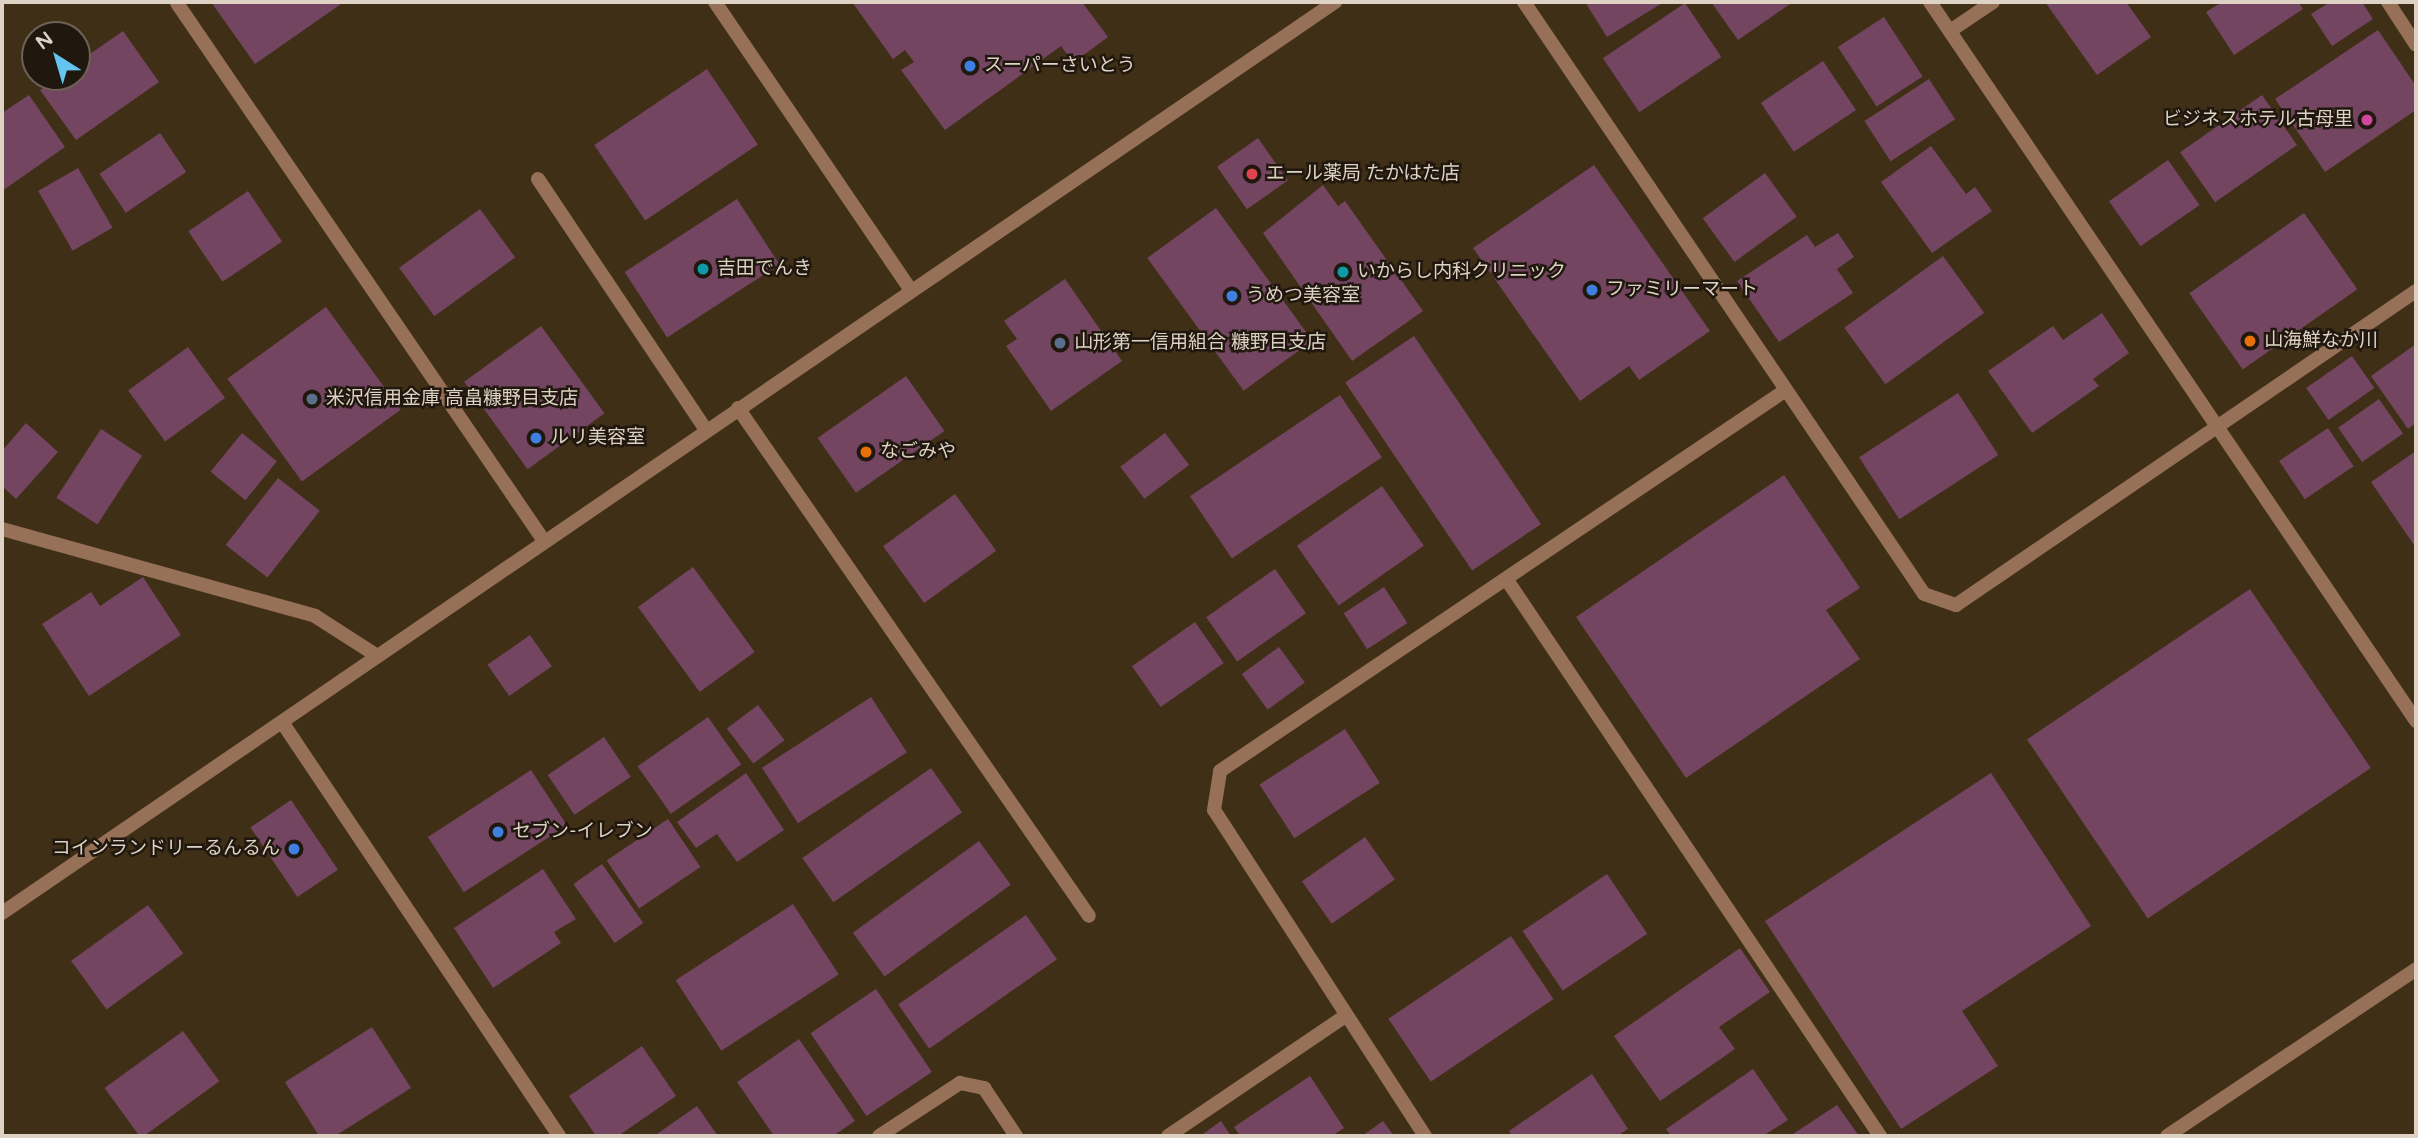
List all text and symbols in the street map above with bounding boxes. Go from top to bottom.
north arrow [21,21,91,91]
text: N [32,27,57,54]
place label: スーパーさいとう [984,55,1136,77]
marker: スーパーさいとう [962,58,978,74]
place label: ビジネスホテル古母里 [2163,109,2353,131]
marker: ビジネスホテル古母里 [2359,112,2375,128]
place label: エール薬局 たかはた店 [1266,163,1461,185]
marker: エール薬局 たかはた店 [1244,166,1260,182]
place label: 吉田でんき [717,258,812,280]
marker: 吉田でんき [695,261,711,277]
place label: いからし内科クリニック [1357,261,1566,283]
marker: いからし内科クリニック [1335,264,1351,280]
place label: ファミリーマート [1606,279,1758,301]
marker: ファミリーマート [1584,282,1600,298]
place label: うめつ美容室 [1246,285,1360,307]
marker: うめつ美容室 [1224,288,1240,304]
place label: 山海鮮なか川 [2264,330,2378,352]
place label: 山形第一信用組合 糠野目支店 [1074,332,1326,354]
marker: 山海鮮なか川 [2242,333,2258,349]
marker: 山形第一信用組合 糠野目支店 [1052,335,1068,351]
place label: 米沢信用金庫 高畠糠野目支店 [326,388,578,410]
marker: 米沢信用金庫 高畠糠野目支店 [304,391,320,407]
place label: ルリ美容室 [550,427,645,449]
marker: ルリ美容室 [528,430,544,446]
place label: なごみや [880,441,956,463]
marker: なごみや [858,444,874,460]
place label: セブン-イレブン [512,821,653,843]
marker: セブン-イレブン [490,824,506,840]
place label: コインランドリーるんるん [52,838,280,860]
marker: コインランドリーるんるん [286,841,302,857]

